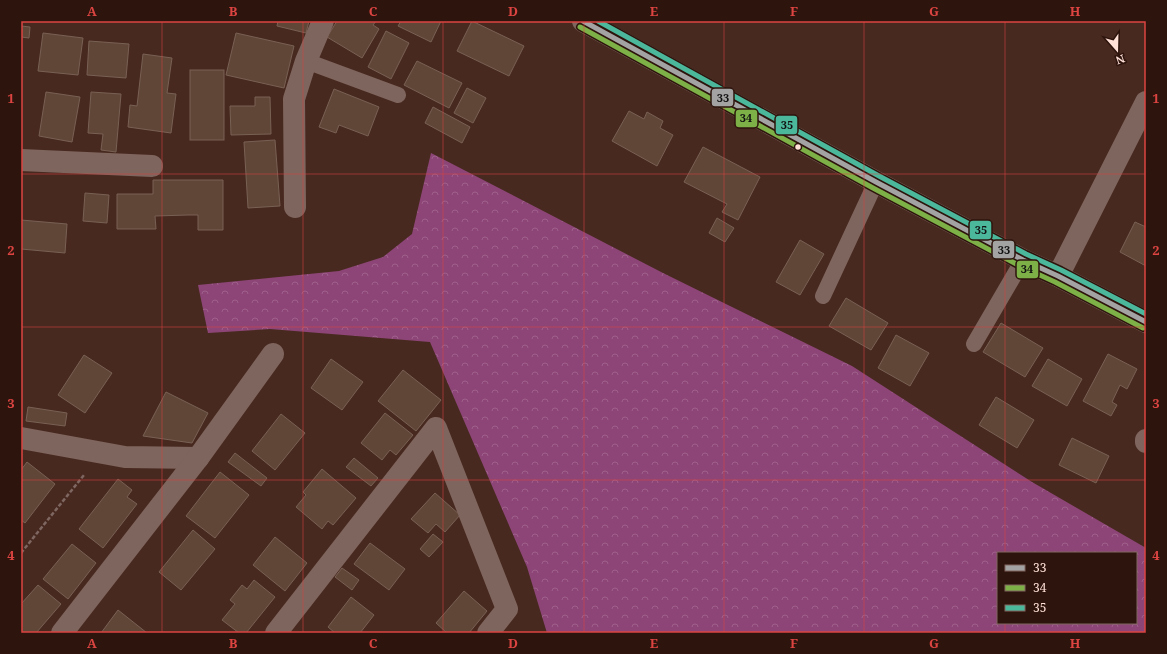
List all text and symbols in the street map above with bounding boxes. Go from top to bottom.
text: A [87,2,97,20]
text: B [229,2,238,20]
text: C [369,2,378,20]
text: D [508,2,518,20]
text: E [650,2,659,20]
text: F [790,2,798,20]
text: G [929,2,939,20]
text: H [1070,2,1081,20]
north arrow [1097,30,1137,70]
text: N [1114,51,1127,69]
line badge: 33 [711,88,734,107]
text: 1 [7,89,15,107]
text: 1 [1152,89,1160,107]
text: 33 [717,90,729,105]
line badge: 34 [735,109,758,128]
text: 34 [740,110,752,125]
line badge: 35 [775,115,798,135]
text: 35 [781,117,793,132]
unlabelled marker [793,142,803,152]
line badge: 35 [969,220,992,240]
text: 35 [975,222,987,237]
line badge: 33 [992,240,1015,259]
text: 2 [7,241,15,259]
text: 2 [1152,241,1160,259]
text: 33 [998,242,1010,257]
line badge: 34 [1016,260,1039,279]
text: 34 [1021,261,1033,276]
text: 3 [7,394,15,412]
text: 3 [1152,394,1160,412]
text: 4 [7,546,15,564]
text: 4 [1152,546,1160,564]
legend [997,552,1137,624]
text: 33 [1033,559,1047,576]
text: 34 [1033,579,1047,596]
text: 35 [1033,599,1046,616]
text: A [87,634,97,652]
text: B [229,634,238,652]
text: C [369,634,378,652]
text: D [508,634,518,652]
text: E [650,634,659,652]
text: F [790,634,798,652]
text: G [929,634,939,652]
text: H [1070,634,1081,652]

